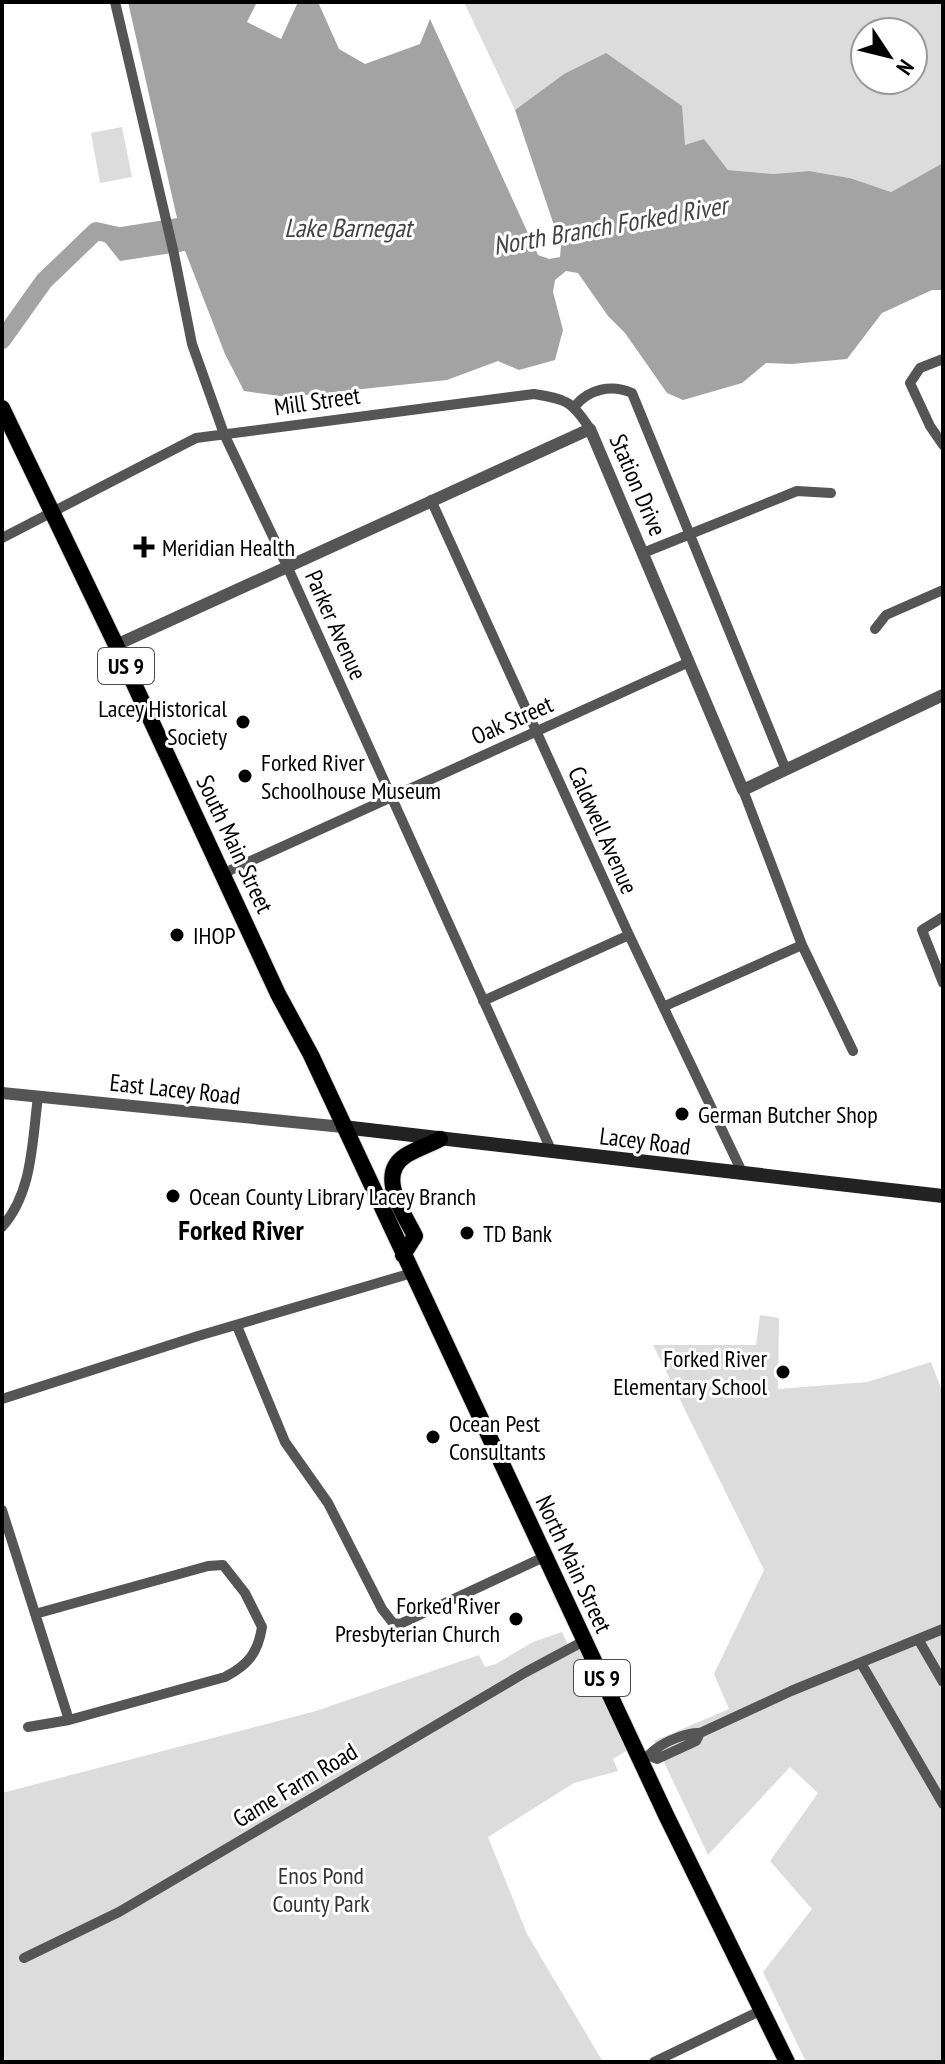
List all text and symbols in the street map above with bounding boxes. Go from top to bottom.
north arrow [849,16,929,96]
text: N [891,55,920,80]
water label: North Branch Forked River [490,188,733,262]
water label: Lake Barnegat [284,211,415,244]
street label: Mill Street [272,380,362,422]
street label: Station Drive [603,429,673,541]
place label: Meridian Health [162,532,295,563]
marker: Meridian Health [133,536,155,558]
street label: Parker Avenue [298,565,374,685]
road number: US 9 [98,648,154,684]
street label: Oak Street [466,688,558,752]
place label: Lacey Historical Society [98,693,227,752]
marker: Lacey Historical Society [234,713,252,731]
place label: Forked River Schoolhouse Museum [261,747,441,806]
street label: Caldwell Avenue [561,761,645,899]
marker: Forked River Schoolhouse Museum [236,767,254,785]
street label: South Main Street [190,770,281,918]
place label: IHOP [193,920,236,951]
marker: IHOP [168,926,186,944]
street label: East Lacey Road [108,1067,242,1111]
place label: German Butcher Shop [698,1099,878,1130]
marker: German Butcher Shop [673,1105,691,1123]
street label: Lacey Road [598,1120,692,1162]
place label: Ocean County Library Lacey Branch [189,1181,476,1212]
marker: Ocean County Library Lacey Branch [164,1187,182,1205]
district label: Forked River [178,1211,304,1248]
place label: TD Bank [483,1218,553,1249]
marker: TD Bank [458,1224,476,1242]
place label: Forked River Elementary School [613,1343,767,1402]
marker: Forked River Elementary School [774,1363,792,1381]
place label: Ocean Pest Consultants [449,1408,546,1467]
marker: Ocean Pest Consultants [424,1428,442,1446]
street label: North Main Street [529,1490,620,1638]
place label: Forked River Presbyterian Church [335,1590,500,1649]
marker: Forked River Presbyterian Church [507,1610,525,1628]
road number: US 9 [574,1660,630,1696]
street label: Game Farm Road [227,1736,363,1834]
park label: Enos Pond County Park [272,1860,370,1919]

